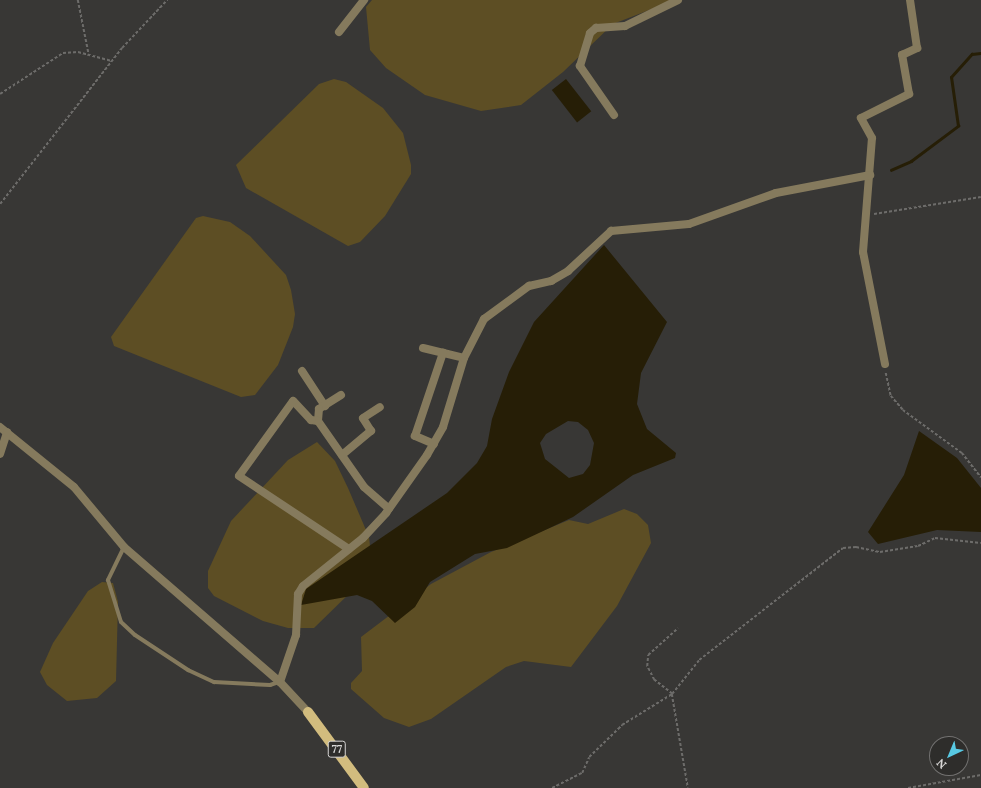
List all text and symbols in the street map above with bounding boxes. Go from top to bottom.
north arrow [929,736,969,776]
road number: 77 [327,740,347,758]
text: N [933,756,949,772]

